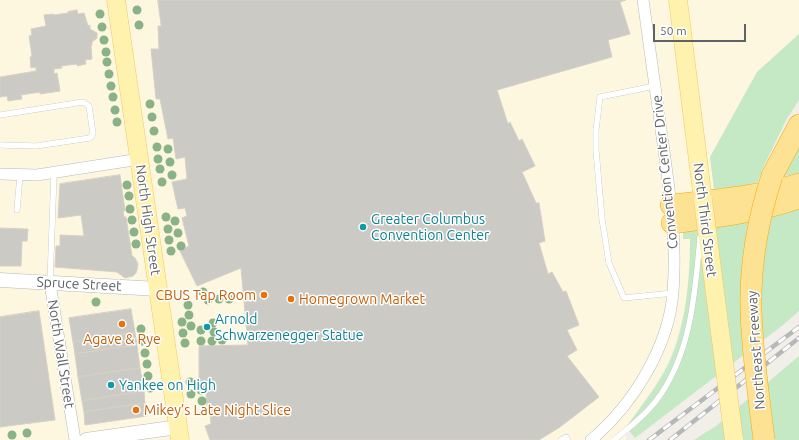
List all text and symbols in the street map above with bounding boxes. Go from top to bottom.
scale bar [655,16,748,42]
text: 50 m [660,24,687,37]
street label: Convention Center Drive [649,94,681,250]
street label: North Third Street [690,162,720,278]
street label: North High Street [132,164,164,276]
place label: Greater Columbus Convention Center [371,211,489,244]
marker: Greater Columbus Convention Center [358,222,368,232]
street label: Spruce Street [36,273,122,295]
place label: CBUS Tap Room [155,287,256,303]
marker: CBUS Tap Room [259,290,269,300]
street label: Northeast Freeway [743,290,769,410]
place label: Homegrown Market [299,291,425,307]
marker: Homegrown Market [286,294,296,304]
street label: North Wall Street [44,299,78,409]
place label: Arnold Schwarzenegger Statue [215,311,364,344]
marker: Agave & Rye [117,319,127,329]
marker: Arnold Schwarzenegger Statue [202,322,212,332]
place label: Agave & Rye [83,331,161,347]
place label: Yankee on High [119,377,216,393]
marker: Yankee on High [106,380,116,390]
place label: Mikey’s Late Night Slice [144,402,291,418]
marker: Mikey’s Late Night Slice [131,405,141,415]

